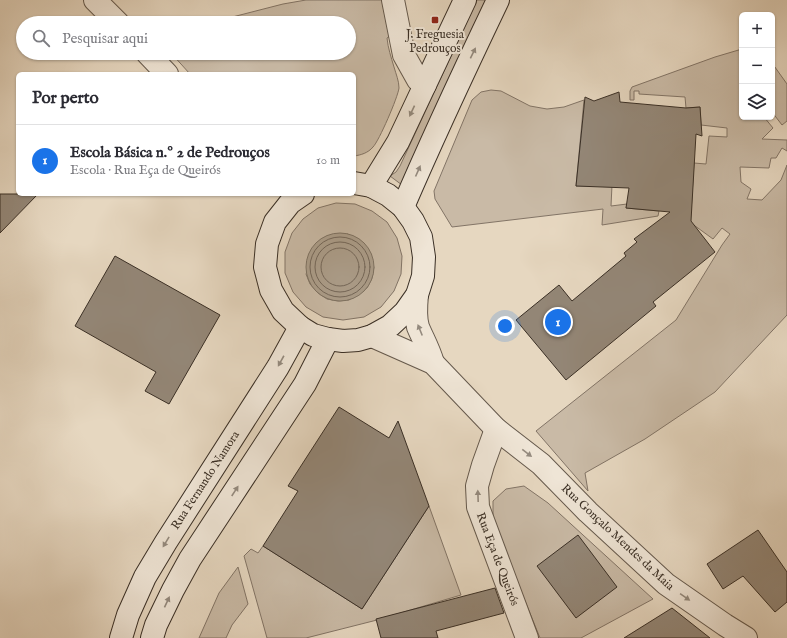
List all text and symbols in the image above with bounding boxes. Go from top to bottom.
map controls [739,12,775,120]
button: + [739,12,775,48]
marker: J. Freguesia Pedrouços [430,15,440,25]
search box [16,16,356,60]
icon: search [30,27,52,49]
place label: J. Freguesia Pedrouços [404,27,465,56]
text: Pesquisar aqui [62,29,148,48]
one-way arrow [470,47,476,59]
button: − [739,48,775,84]
button: layers [739,84,775,120]
text: Por perto [32,88,99,109]
one-way arrow [409,106,415,117]
text: Escola Básica n.º 2 de Pedrouços [70,143,270,162]
text: 1 [43,152,47,169]
text: 10 m [316,152,340,169]
text: Escola · Rua Eça de Queirós [70,162,221,179]
one-way arrow [416,165,422,177]
pin: 1 [545,307,571,337]
your location [495,316,515,336]
one-way arrow [417,323,423,335]
one-way arrow [277,355,284,367]
street label: Rua Fernando Namora [168,428,243,532]
one-way arrow [522,449,533,458]
street label: Rua Gonçalo Mendes da Maia [558,481,678,594]
one-way arrow [231,485,238,497]
one-way arrow [474,490,481,502]
street label: Rua Eça de Queirós [473,510,522,608]
one-way arrow [162,537,170,547]
one-way arrow [680,593,690,601]
one-way arrow [164,596,170,608]

